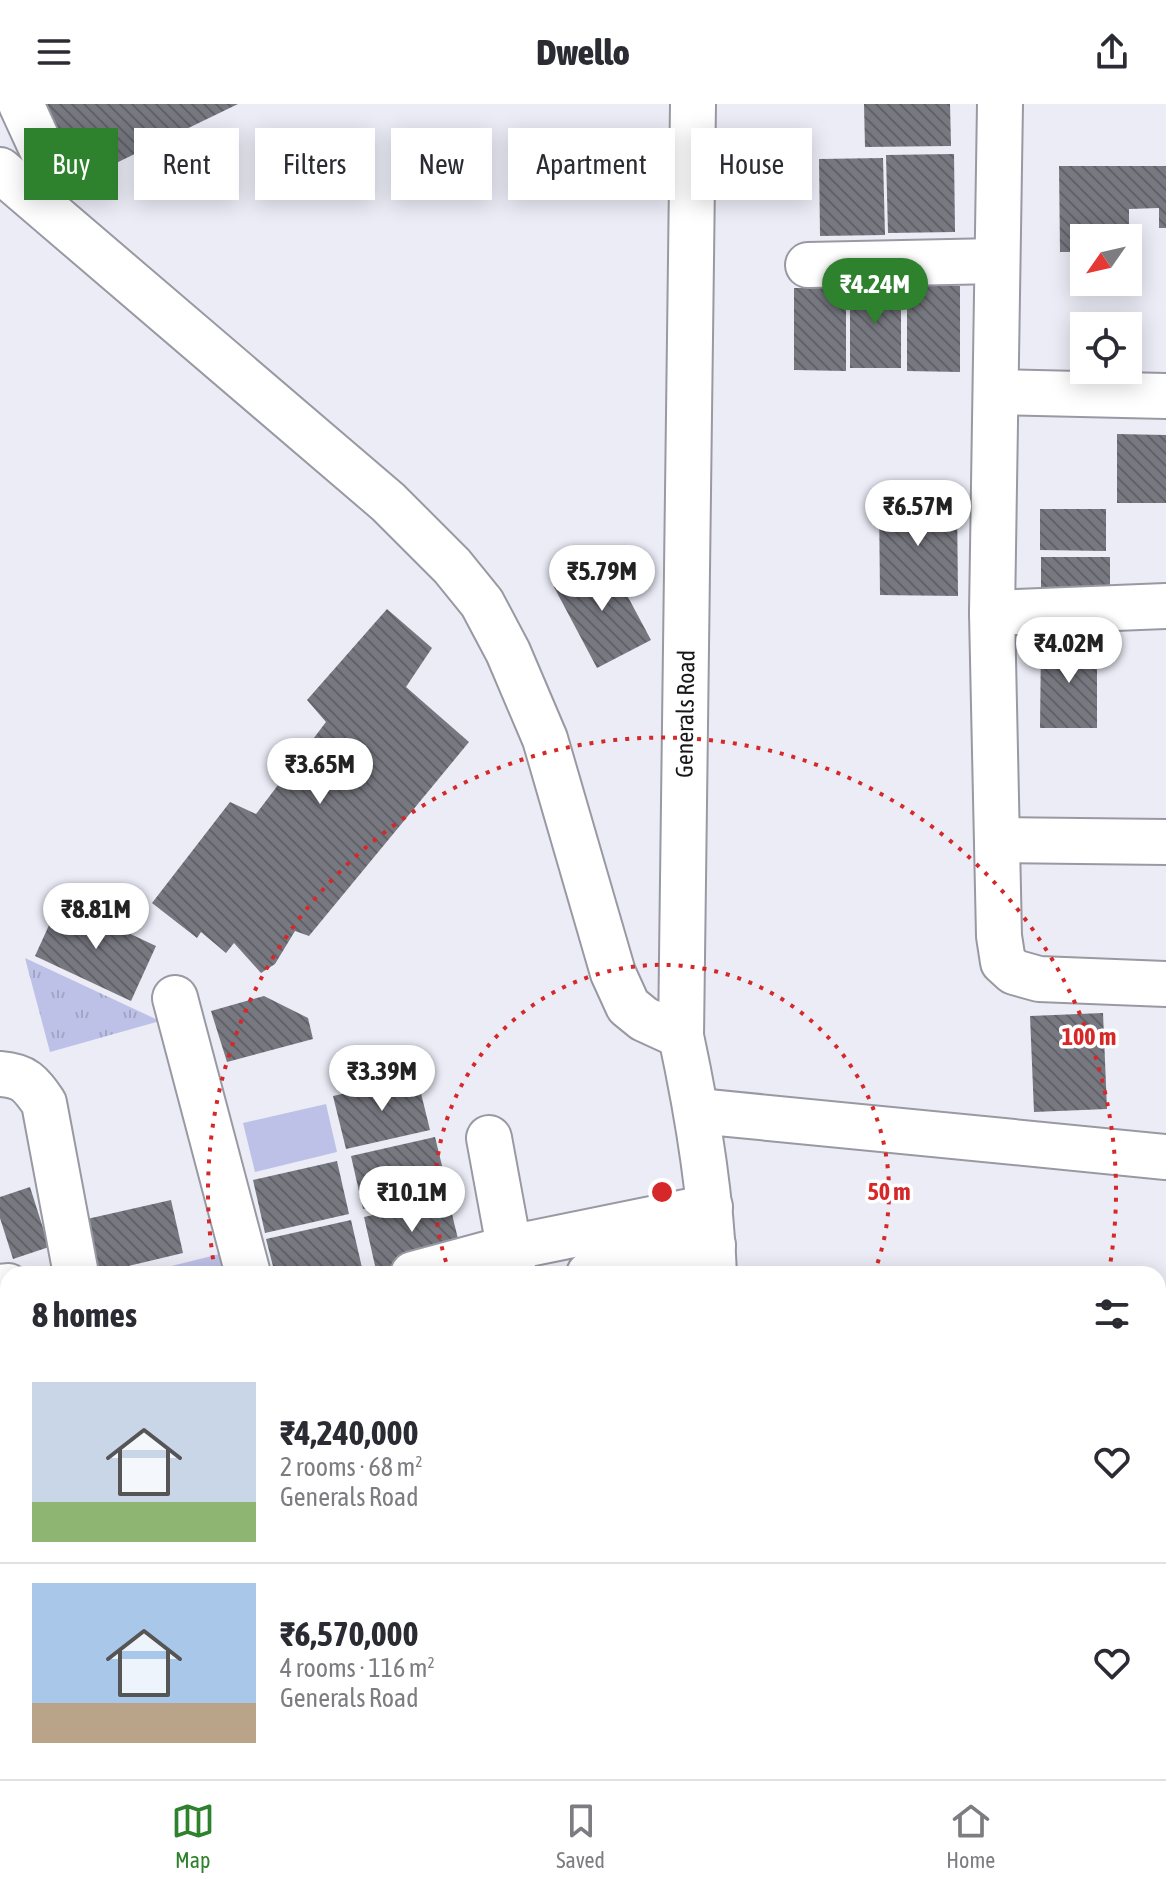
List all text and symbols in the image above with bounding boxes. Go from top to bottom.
icon: menu [32,30,76,74]
icon: share [1090,30,1134,74]
text: Dwello [536,31,630,73]
chip: Buy [24,128,118,200]
chip: Rent [134,128,239,200]
chip: Filters [255,128,375,200]
chip: New [391,128,492,200]
chip: Apartment [508,128,675,200]
chip: House [691,128,812,200]
north arrow [1070,224,1142,296]
map controls [1070,224,1142,384]
pin: ₹4.24M [810,258,940,326]
text: ₹4.24M [840,269,910,299]
button: locate [1070,312,1142,384]
pin: ₹6.57M [853,480,983,548]
text: ₹6.57M [883,491,953,521]
pin: ₹5.79M [537,545,667,613]
text: ₹5.79M [567,556,637,586]
pin: ₹4.02M [1004,617,1134,685]
text: ₹4.02M [1034,628,1104,658]
street label: Generals Road [670,650,700,778]
pin: ₹3.65M [255,738,385,806]
text: ₹3.65M [285,749,355,779]
pin: ₹8.81M [31,883,161,951]
text: ₹8.81M [61,894,131,924]
text: 100 m [1062,1023,1116,1050]
pin: ₹3.39M [317,1045,447,1113]
text: ₹3.39M [347,1056,417,1086]
pin: ₹10.1M [347,1166,477,1234]
text: ₹10.1M [377,1177,447,1207]
centre of rings [648,1178,676,1206]
text: 50 m [867,1178,911,1205]
icon: filters [1090,1292,1134,1336]
text: 8 homes [32,1295,137,1334]
text: ₹4,240,000 [280,1413,419,1452]
icon: home [96,1414,192,1510]
icon: heart [1090,1440,1134,1484]
text: 2 rooms · 68 m² [280,1452,422,1482]
text: Generals Road [280,1482,419,1512]
text: ₹6,570,000 [280,1614,419,1653]
icon: home [96,1615,192,1711]
icon: heart [1090,1641,1134,1685]
text: 4 rooms · 116 m² [280,1653,435,1683]
text: Generals Road [280,1683,419,1713]
tab: Map [171,1799,215,1873]
tab: Saved [556,1799,605,1873]
tab: Home [946,1799,995,1873]

